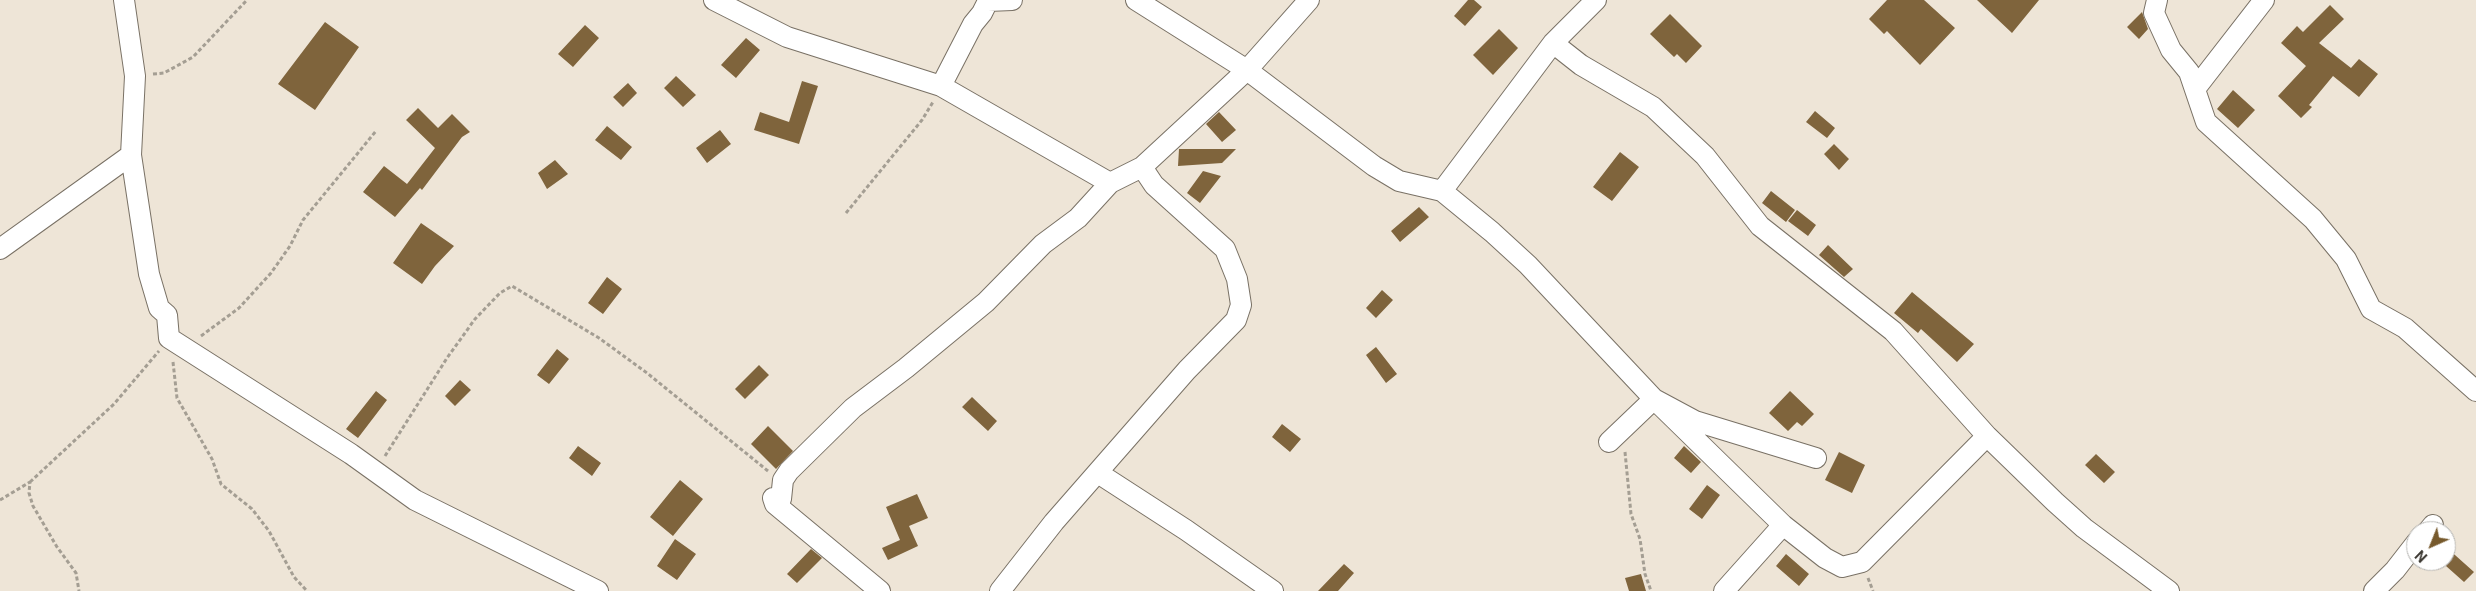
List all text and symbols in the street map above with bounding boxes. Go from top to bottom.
north arrow [2406,521,2456,571]
text: N [2412,547,2430,565]

